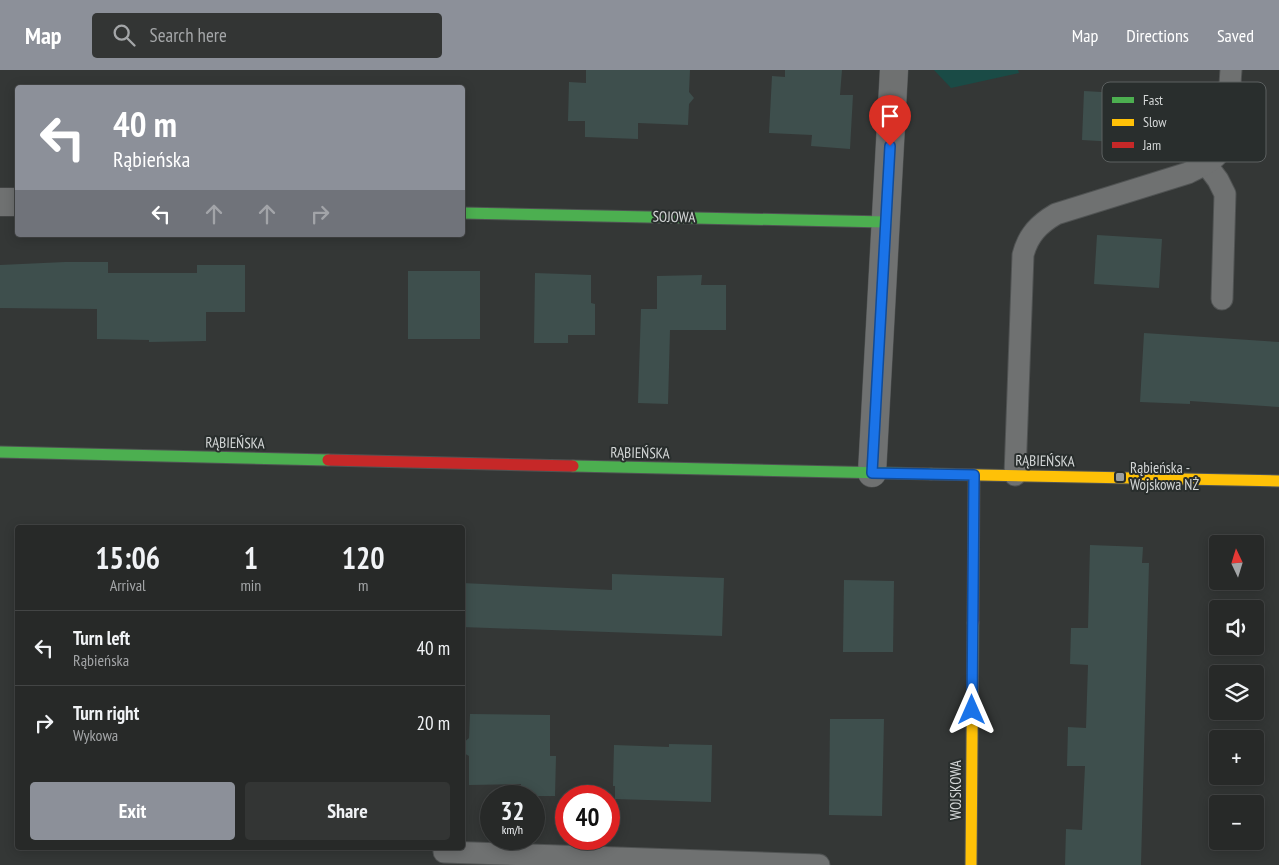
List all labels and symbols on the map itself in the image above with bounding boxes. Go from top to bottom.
legend [1102,82,1266,162]
text: Fast [1143,91,1163,109]
pin [869,95,911,146]
text: Slow [1143,113,1167,131]
text: Jam [1142,136,1161,154]
street label: SOJOWA [652,207,697,226]
street label: RĄBIEŃSKA [205,432,266,453]
street label: RĄBIEŃSKA [610,442,671,463]
street label: RĄBIEŃSKA [1015,450,1076,471]
place label: Rąbieńska - Wojskowa NŻ [1130,458,1199,494]
marker: Rąbieńska - Wojskowa NŻ [1114,471,1126,483]
north arrow [1209,535,1264,590]
position arrow [945,683,997,735]
street label: WOJSKOWA [946,759,965,820]
speed limit sign: 40 [555,785,620,850]

